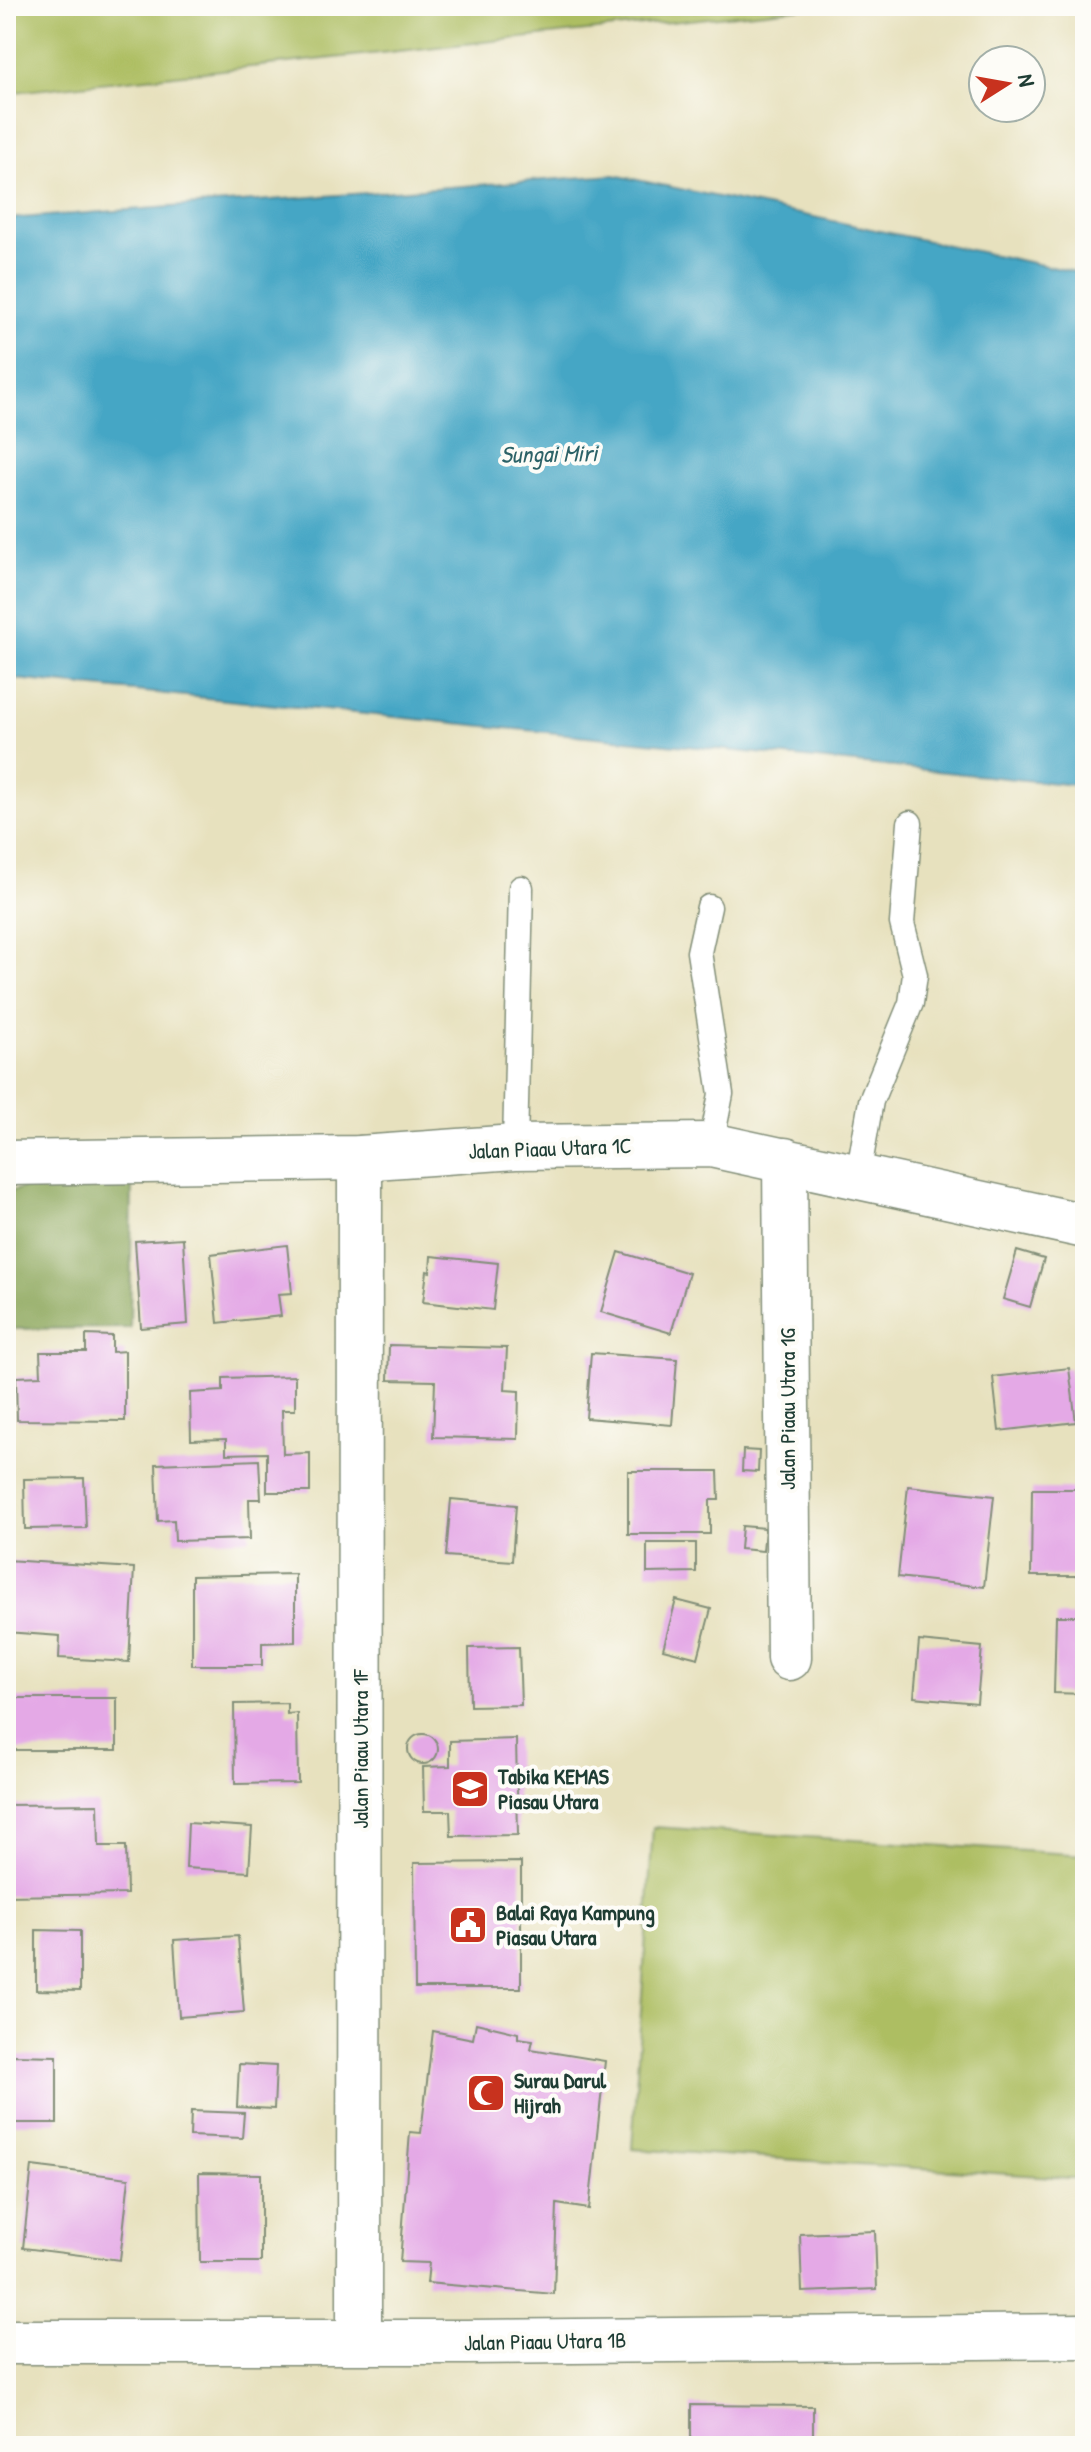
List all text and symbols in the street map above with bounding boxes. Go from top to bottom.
north arrow [967,44,1047,124]
text: N [1011,72,1043,89]
water label: Sungai Miri [500,436,600,471]
street label: Jalan Piaau Utara 1C [468,1130,632,1166]
street label: Jalan Piaau Utara 1G [772,1328,802,1490]
street label: Jalan Piaau Utara 1F [345,1668,375,1829]
place label: Tabika KEMAS Piasau Utara [497,1761,610,1816]
school or university icon: Tabika KEMAS Piasau Utara [449,1768,491,1810]
place label: Balai Raya Kampung Piasau Utara [496,1897,655,1952]
public building icon: Balai Raya Kampung Piasau Utara [447,1904,489,1946]
place label: Surau Darul Hijrah [514,2065,607,2120]
mosque icon: Surau Darul Hijrah [465,2072,507,2114]
street label: Jalan Piaau Utara 1B [464,2325,626,2357]

